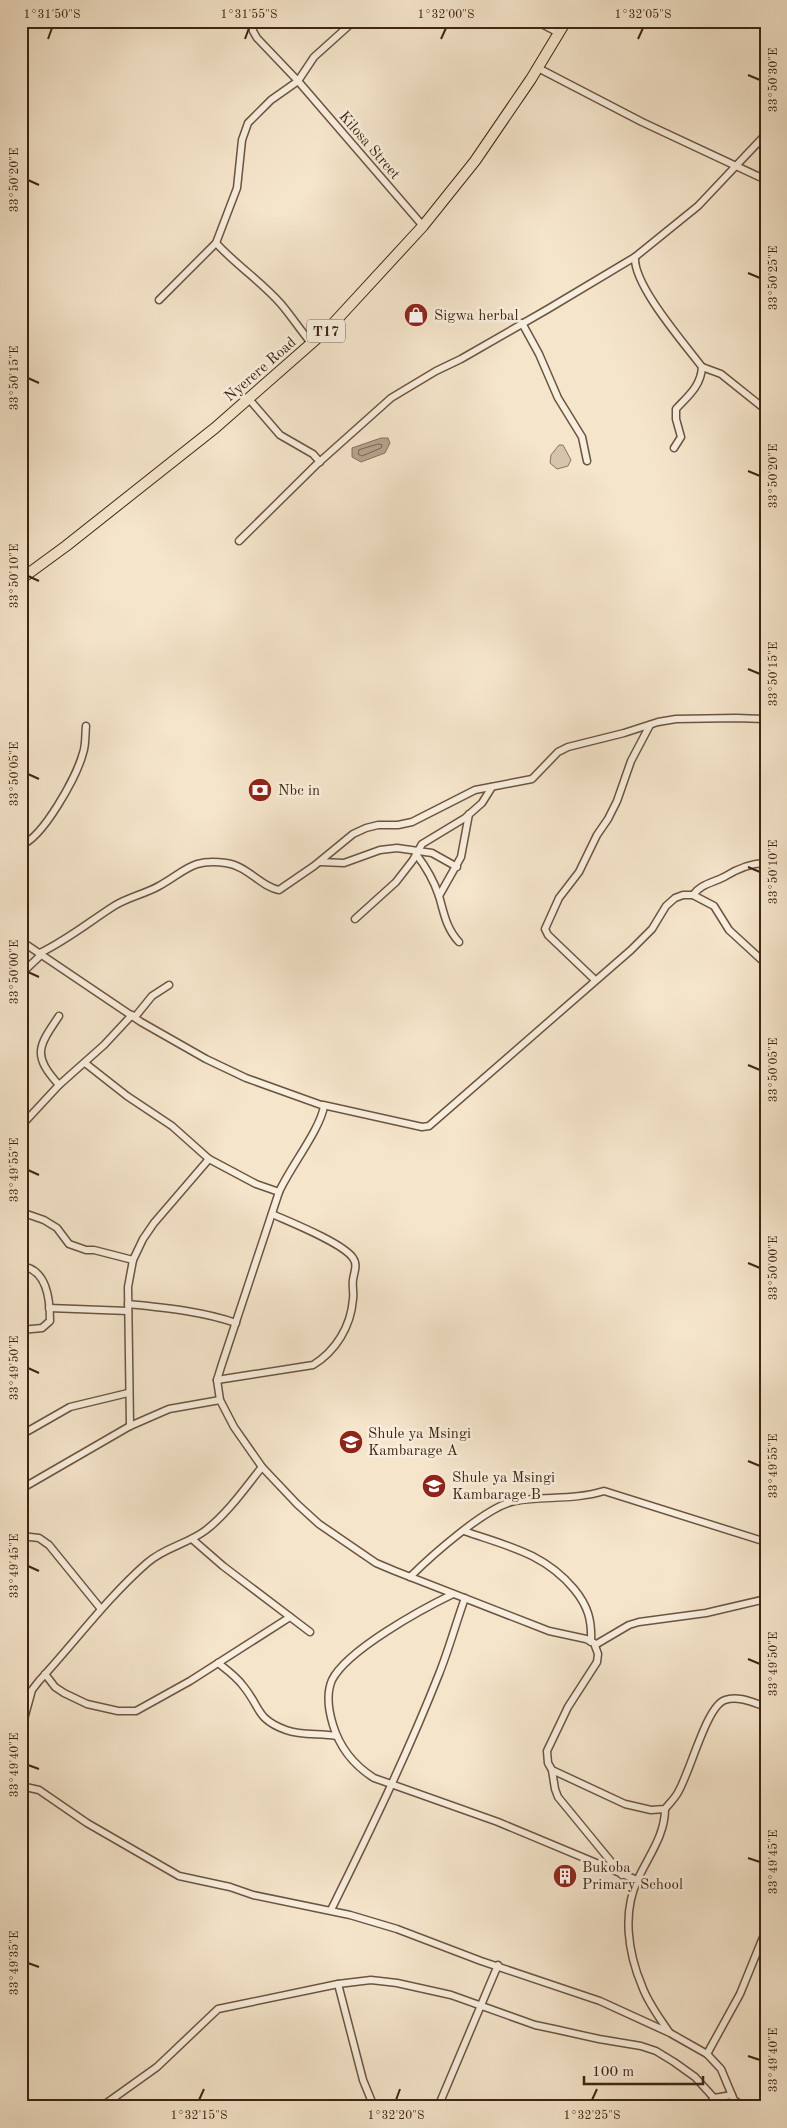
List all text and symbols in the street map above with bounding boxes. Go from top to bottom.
text: 1°31'50"S [24,8,80,21]
text: 1°31'55"S [221,8,277,21]
text: 1°32'05"S [615,8,671,21]
text: 1°32'00"S [418,9,474,21]
text: 33°50'30"E [767,48,780,112]
street label: Kilosa Street [335,109,402,183]
text: 33°50'20"E [8,148,21,212]
text: 33°50'25"E [767,246,780,310]
shop icon: Sigwa herbal [403,302,429,328]
place label: Sigwa herbal [434,309,519,324]
road number: T17 [307,320,345,342]
street label: Nyerere Road [222,335,300,405]
text: 33°50'15"E [8,346,21,410]
text: 33°50'20"E [767,444,780,508]
text: 33°50'10"E [8,544,21,608]
text: 33°50'15"E [767,642,780,706]
text: 33°50'05"E [8,742,21,806]
bank icon: Nbc in [247,777,273,803]
place label: Nbc in [278,784,320,799]
text: 33°50'10"E [767,840,780,904]
text: 33°50'00"E [8,940,21,1004]
text: 33°50'05"E [767,1038,780,1102]
text: 33°49'55"E [8,1138,21,1202]
text: 33°50'00"E [767,1236,780,1300]
text: 33°49'50"E [8,1336,21,1400]
place label: Shule ya Msingi Kambarage A [368,1427,471,1459]
school or university icon: Shule ya Msingi Kambarage A [338,1429,364,1455]
text: 33°49'55"E [767,1434,780,1498]
place label: Shule ya Msingi Kambarage B [452,1471,555,1503]
school or university icon: Shule ya Msingi Kambarage B [421,1473,447,1499]
text: 33°49'45"E [8,1534,21,1598]
text: 33°49'50"E [767,1632,780,1696]
text: 33°49'40"E [9,1733,21,1797]
text: 33°49'45"E [767,1830,780,1894]
place label: Bukoba Primary School [582,1861,683,1893]
building icon: Bukoba Primary School [552,1863,578,1889]
text: 33°49'35"E [8,1931,21,1995]
text: 33°49'40"E [768,2028,780,2092]
scale bar [584,2053,703,2085]
text: 100 m [592,2065,634,2080]
text: 1°32'15"S [171,2109,227,2122]
text: 1°32'25"S [564,2109,620,2122]
text: 1°32'20"S [368,2110,424,2122]

